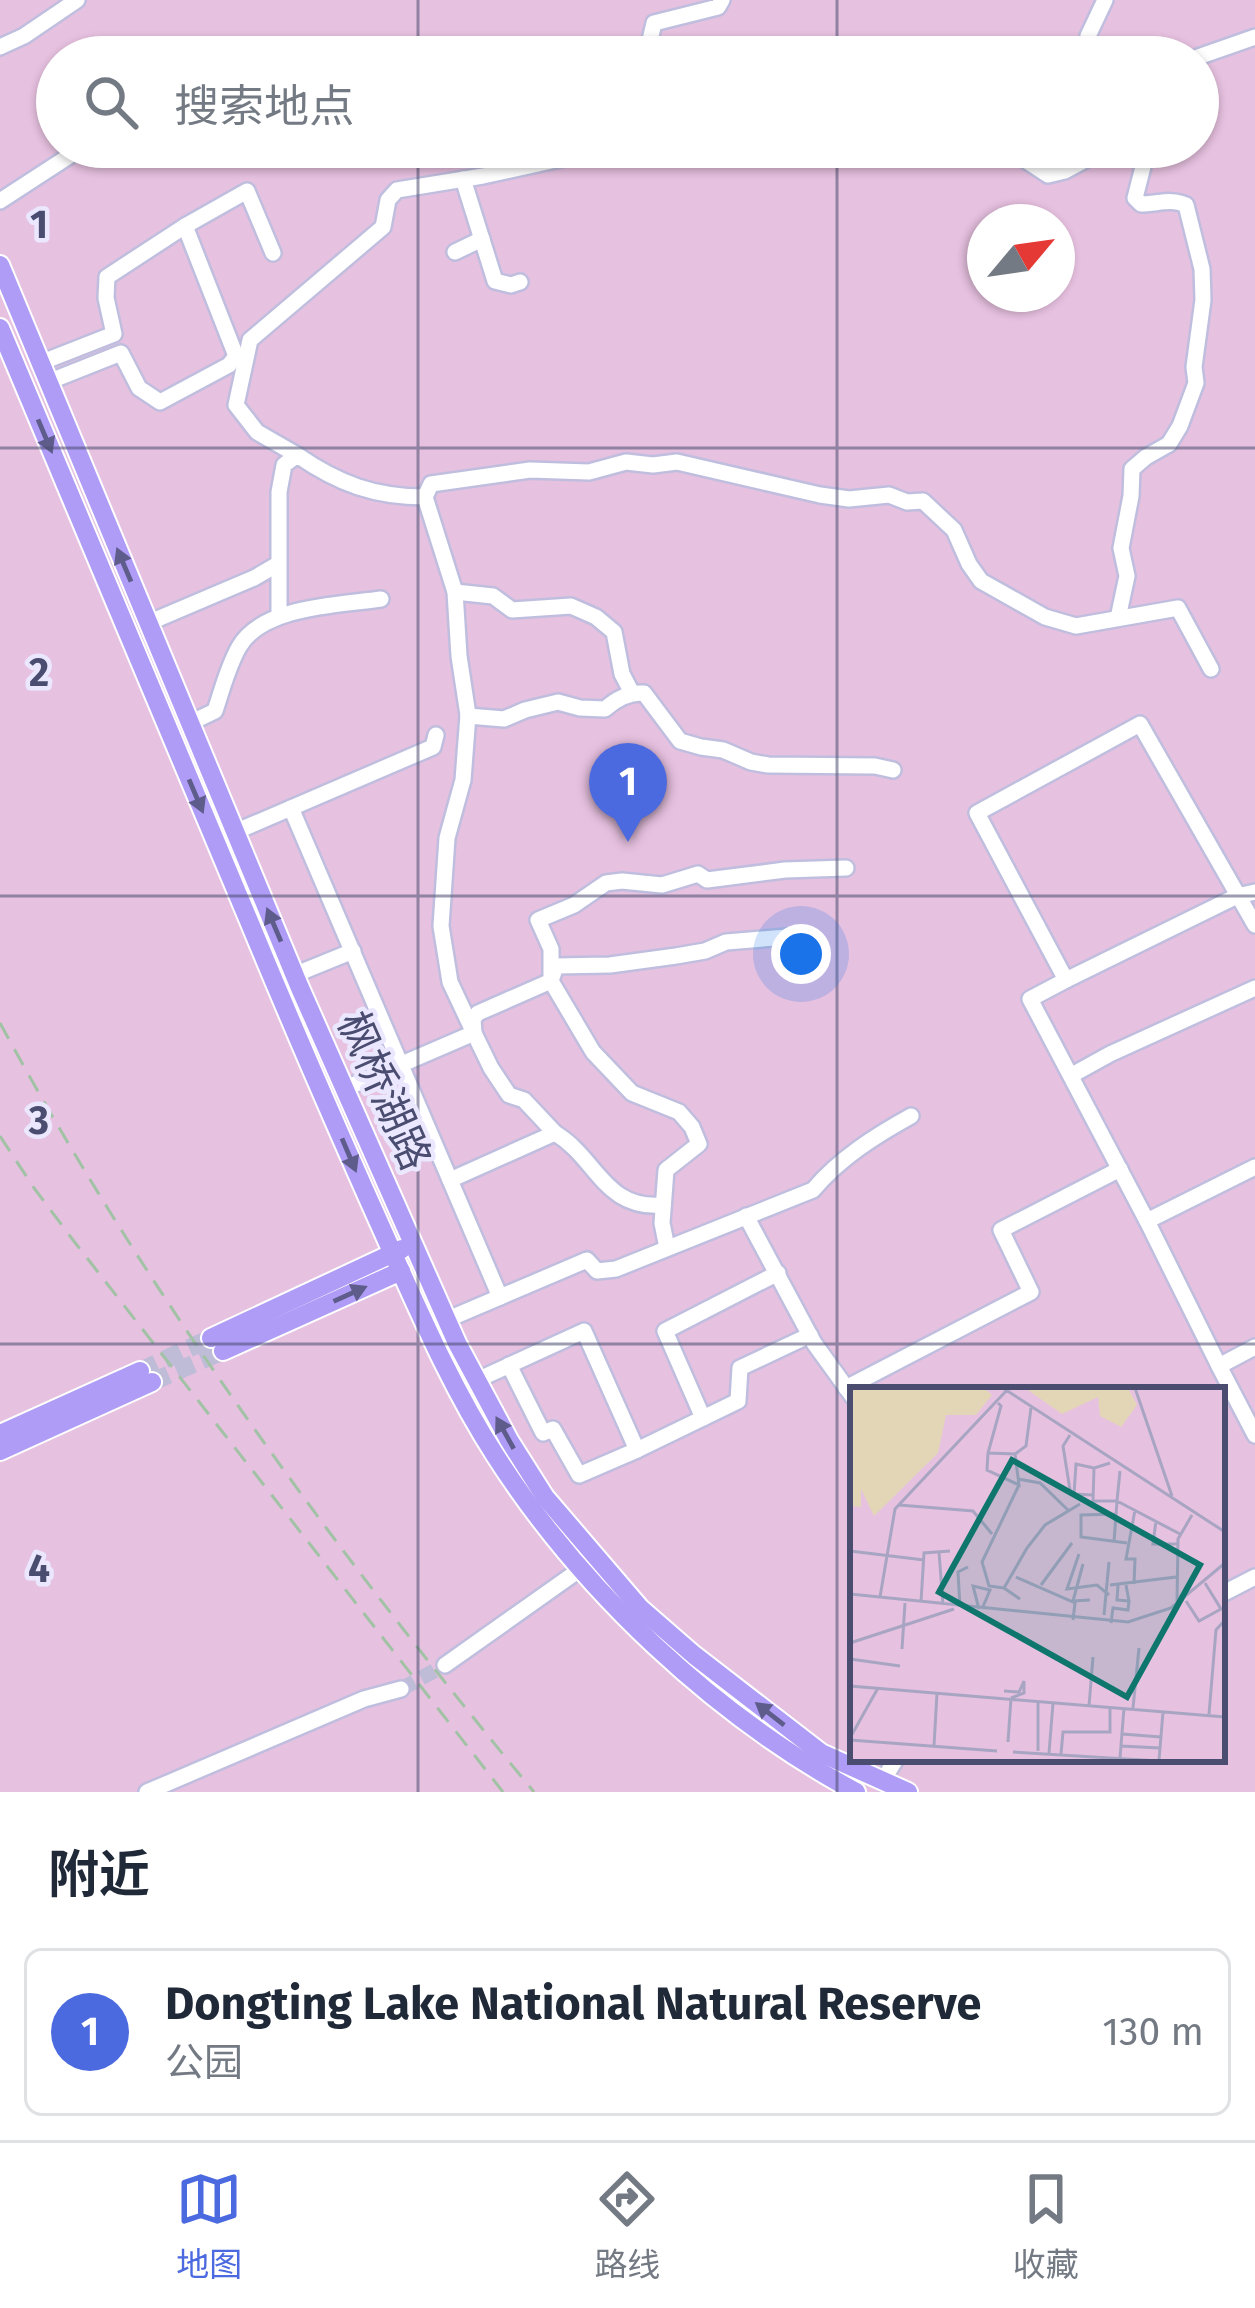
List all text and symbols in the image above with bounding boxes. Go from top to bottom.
search box [36,36,1219,168]
icon: search [78,69,144,135]
text: 搜索地点 [174,80,354,134]
text: 1 [30,202,48,248]
north arrow [967,204,1075,312]
one-way arrow [36,418,55,454]
one-way arrow [114,547,133,583]
text: 2 [29,650,49,696]
pin: 1 [589,743,667,842]
one-way arrow [187,778,206,814]
one-way arrow [264,907,283,943]
your location [771,924,831,984]
street label: 枫桥湖路 [327,1004,441,1178]
text: 3 [28,1098,49,1144]
one-way arrow [340,1137,359,1173]
one-way arrow [333,1283,368,1303]
inset map [850,1387,1225,1762]
one-way arrow [496,1416,517,1449]
text: 4 [28,1546,50,1592]
one-way arrow [755,1702,786,1727]
text: 附近 [48,1844,150,1906]
text: Dongting Lake National Natural Reserve [165,1977,981,2031]
text: 1 [81,2009,99,2055]
text: 130 m [1102,2009,1204,2055]
text: 公园 [165,2040,243,2086]
tab: 地图 [176,2166,242,2286]
tab: 路线 [594,2166,660,2286]
tab: 收藏 [1013,2166,1079,2286]

